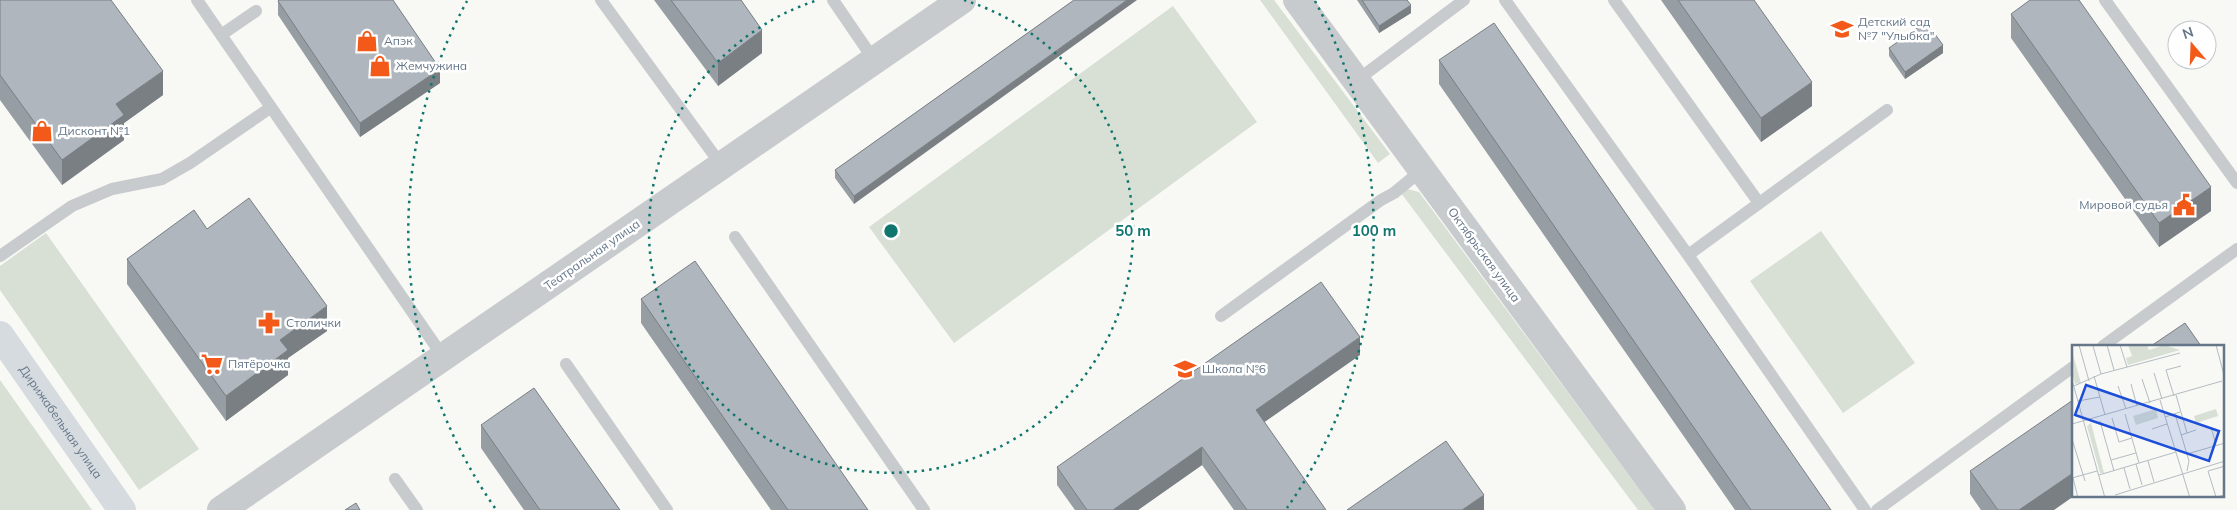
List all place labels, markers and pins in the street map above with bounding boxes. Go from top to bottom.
place label: Детский сад №7 "Улыбка" [1858,14,1935,43]
school or university icon: Детский сад №7 "Улыбка" [1829,16,1855,42]
shop icon: Апэк [354,28,380,54]
place label: Апэк [384,33,413,48]
shop icon: Жемчужина [367,53,393,79]
place label: Жемчужина [396,58,467,73]
shop icon: Дисконт №1 [29,118,55,144]
place label: Дисконт №1 [58,123,130,138]
public building icon: Мировой судья [2171,192,2197,218]
place label: Мировой судья [2079,197,2168,212]
centre of rings [882,222,900,240]
pharmacy icon: Столички [256,310,282,336]
place label: Столички [286,315,341,330]
supermarket icon: Пятёрочка [199,351,225,377]
place label: Пятёрочка [228,356,291,371]
school or university icon: Школа №6 [1172,356,1198,382]
place label: Школа №6 [1202,361,1266,376]

